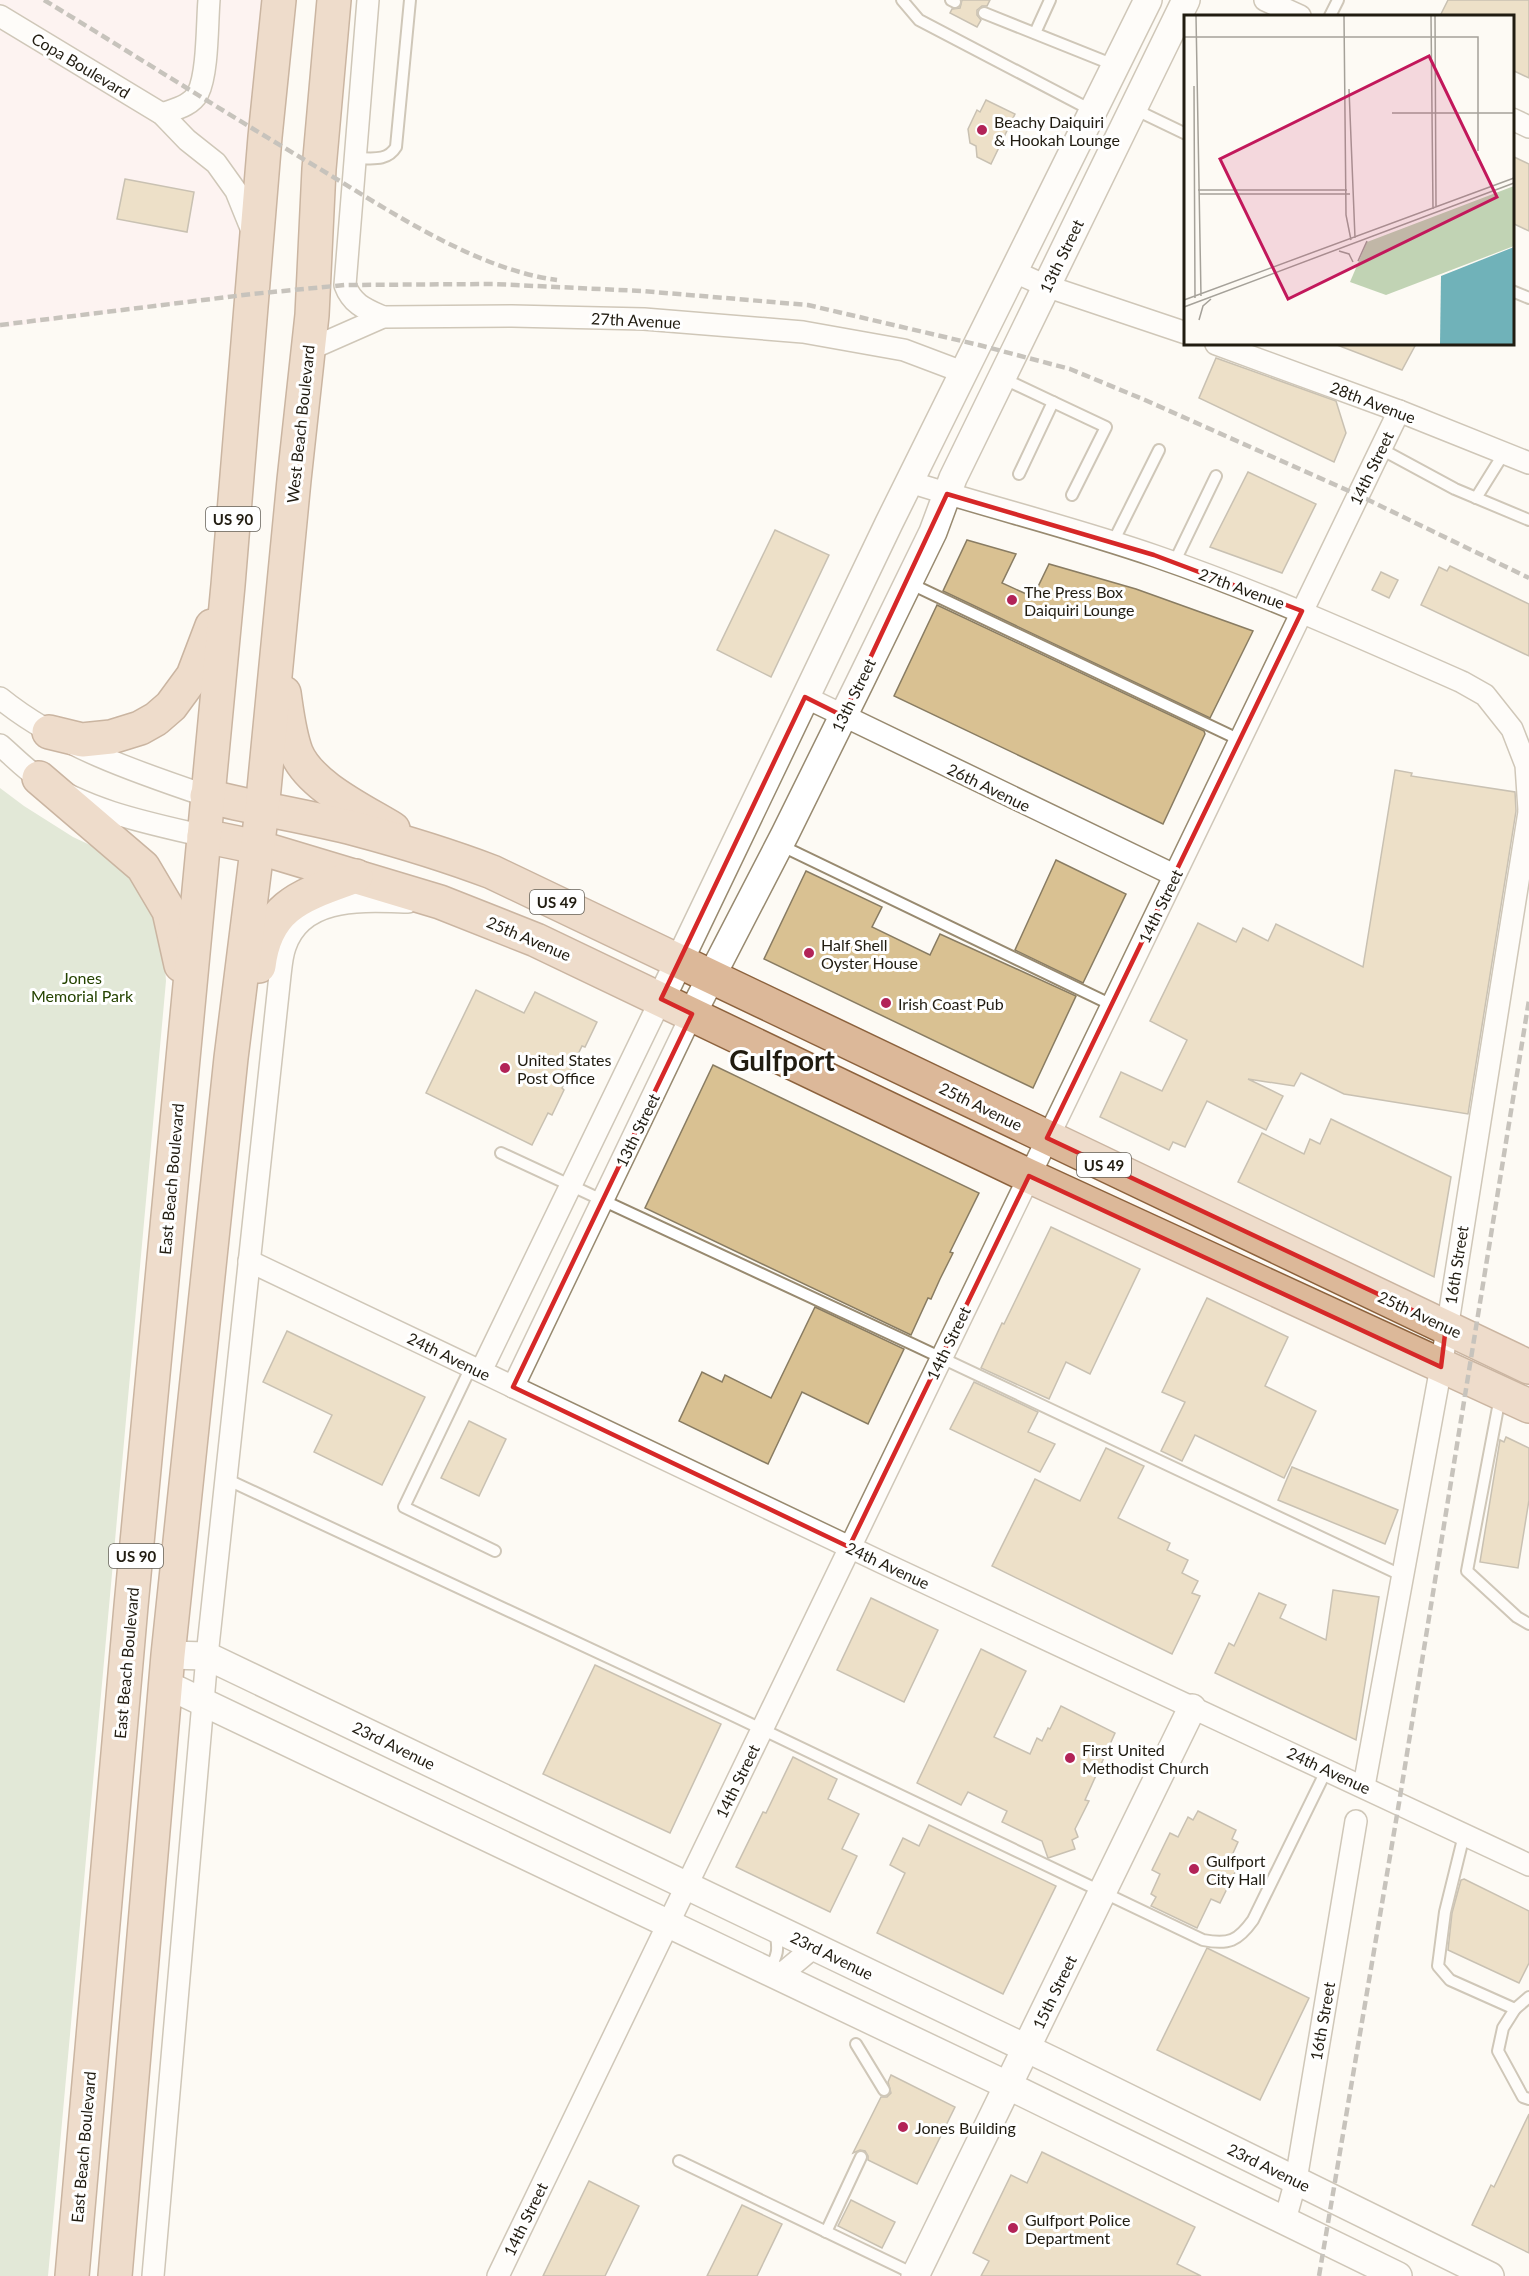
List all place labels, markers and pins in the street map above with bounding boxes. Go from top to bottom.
place label: Beachy Daiquiri & Hookah Lounge [994,112,1120,149]
marker: Beachy Daiquiri & Hookah Lounge [975,123,989,137]
place label: The Press Box Daiquiri Lounge [1024,582,1134,619]
marker: The Press Box Daiquiri Lounge [1005,593,1019,607]
place label: Half Shell Oyster House [821,935,918,972]
marker: Half Shell Oyster House [802,946,816,960]
place label: Irish Coast Pub [898,994,1004,1013]
marker: Irish Coast Pub [879,996,893,1010]
place label: United States Post Office [517,1050,612,1087]
marker: United States Post Office [498,1061,512,1075]
place label: First United Methodist Church [1082,1740,1209,1777]
marker: First United Methodist Church [1063,1751,1077,1765]
place label: Gulfport City Hall [1206,1851,1266,1888]
marker: Gulfport City Hall [1187,1862,1201,1876]
place label: Jones Building [915,2118,1016,2137]
marker: Jones Building [896,2120,910,2134]
place label: Gulfport Police Department [1025,2210,1130,2247]
marker: Gulfport Police Department [1006,2221,1020,2235]

